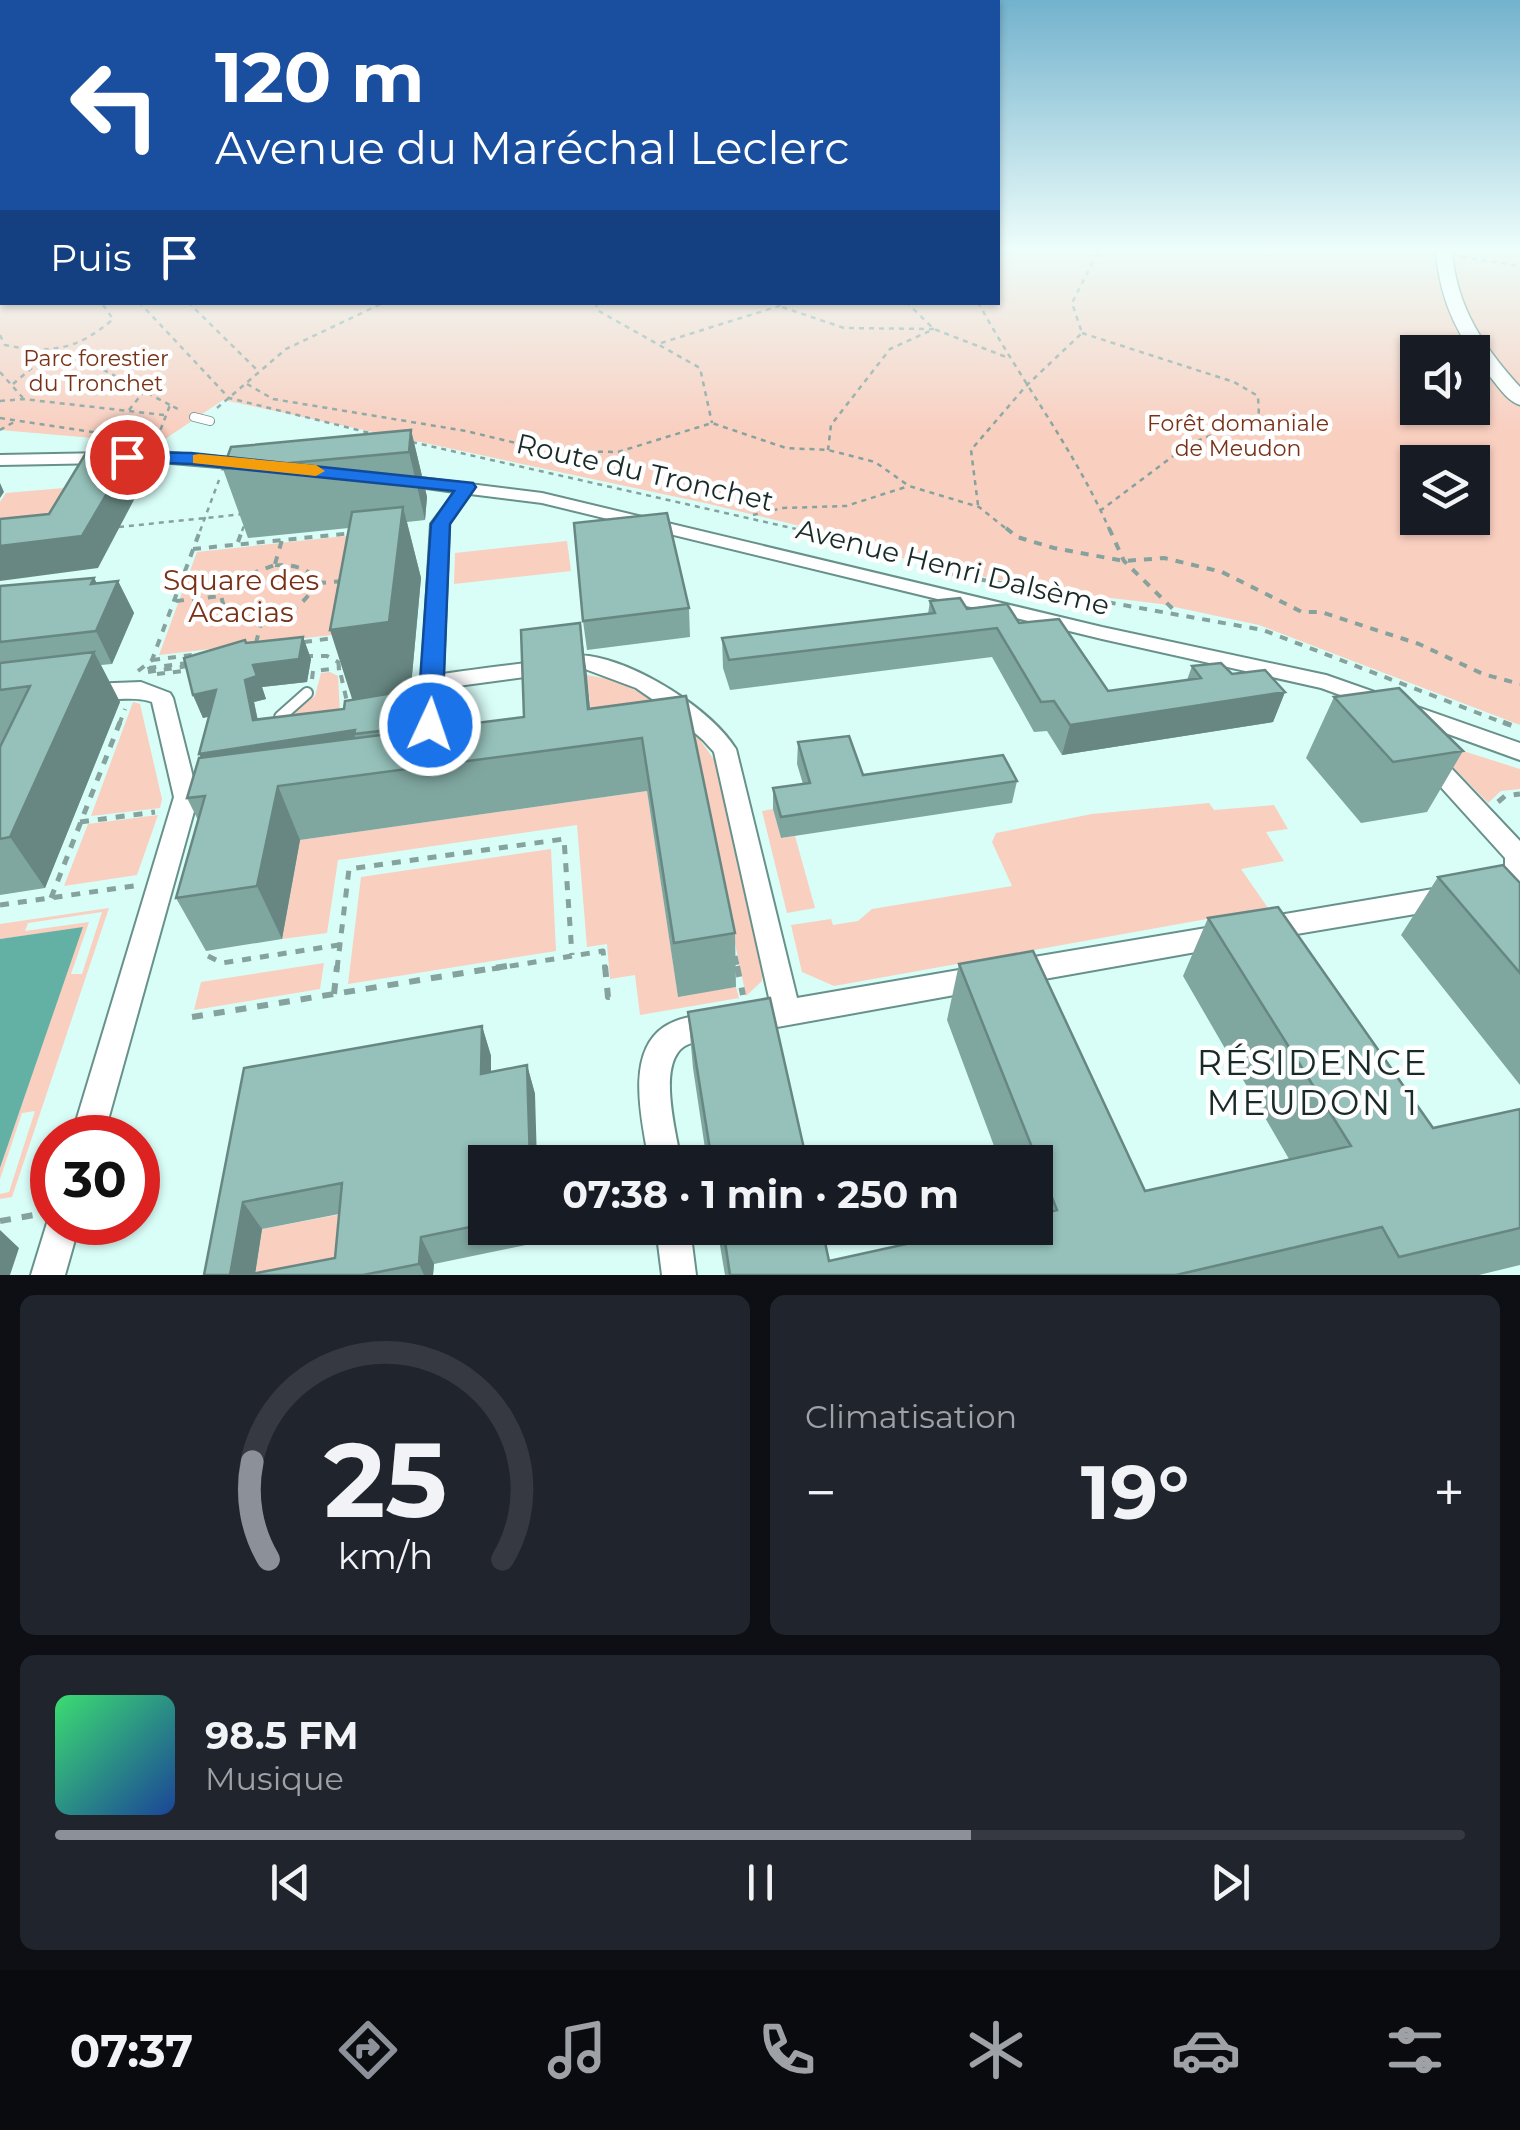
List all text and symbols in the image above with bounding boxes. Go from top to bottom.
text: 120 m [215,34,425,120]
icon: left [50,40,180,170]
text: Avenue du Maréchal Leclerc [215,120,850,175]
icon: arrive [152,230,207,285]
text: Puis [50,234,132,281]
map controls [1400,335,1490,535]
button: sound [1400,335,1490,425]
park label: Parc forestier du Tronchet [23,345,169,397]
park label: Forêt domaniale de Meudon [1147,410,1329,462]
pin [85,415,170,500]
street label: Route du Tronchet [513,426,777,518]
icon: arrive [100,430,155,485]
button: layers [1400,445,1490,535]
street label: Avenue Henri Dalsème [793,512,1113,622]
park label: Square des Acacias [163,563,319,629]
position arrow [378,673,482,777]
district label: RÉSIDENCE MEUDON 1 [1197,1041,1429,1124]
speed limit sign: 30 [30,1115,160,1245]
text: 07:38 · 1 min · 250 m [562,1171,959,1218]
text: Climatisation [805,1397,1017,1436]
text: 25 [323,1416,447,1543]
text: 19° [1081,1446,1189,1538]
text: − [805,1459,837,1526]
text: + [1433,1459,1465,1526]
text: km/h [337,1534,433,1578]
text: 98.5 FM [205,1712,359,1759]
text: Musique [205,1759,344,1798]
icon: previous [263,1855,318,1910]
icon: pause [733,1855,788,1910]
icon: next [1203,1855,1258,1910]
icon: directions [333,2015,403,2085]
icon: music [542,2015,612,2085]
icon: phone [752,2015,822,2085]
icon: climate [961,2015,1031,2085]
icon: car [1171,2015,1241,2085]
icon: filters [1380,2015,1450,2085]
text: 07:37 [70,2023,193,2078]

